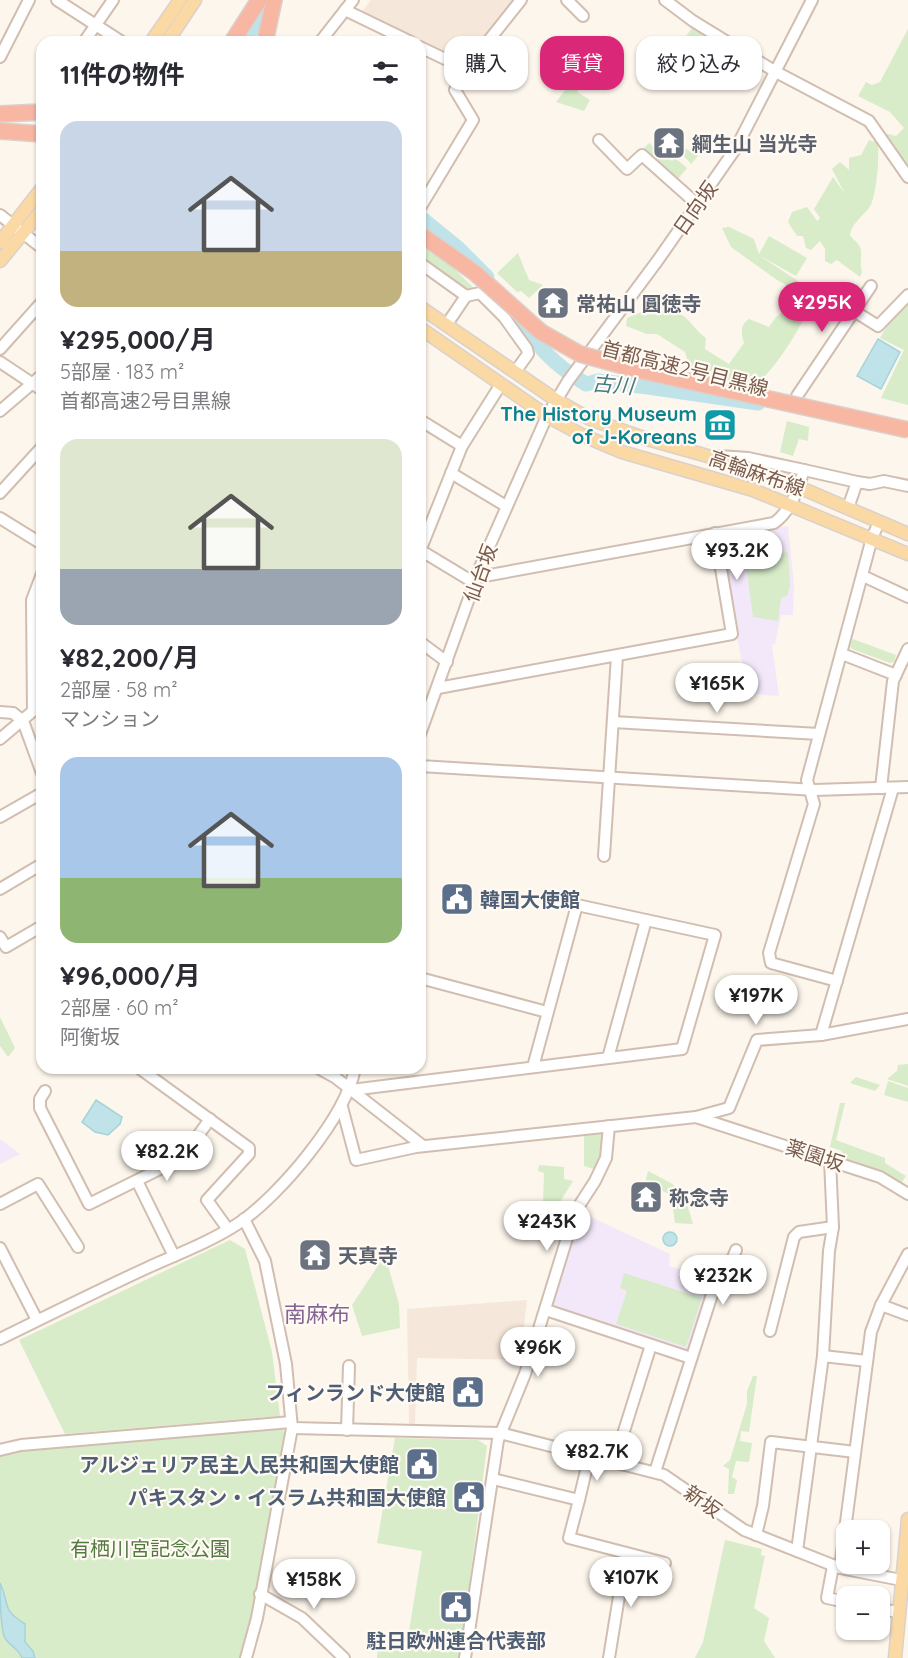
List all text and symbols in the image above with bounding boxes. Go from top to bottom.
chip: 購入 [444,36,528,90]
chip: 賃貸 [540,36,624,90]
chip: 絞り込み [636,36,762,90]
icon: filters [369,56,402,89]
text: 11件の物件 [60,58,184,91]
temple icon: 綱生山 当光寺 [651,125,687,161]
place label: 綱生山 当光寺 [692,131,818,156]
icon: home [177,160,285,268]
street label: 日向坂 [668,176,722,240]
pin: ¥295K [780,282,864,333]
temple icon: 常祐山 圓徳寺 [535,285,571,321]
text: ¥295K [792,289,852,314]
place label: 常祐山 圓徳寺 [576,291,702,316]
text: ¥295,000/月 [60,323,216,356]
street label: 首都高速2号目黒線 [599,335,771,401]
text: 5部屋 · 183 m² [60,359,184,384]
water label: 古川 [591,369,637,399]
text: 首都高速2号目黒線 [60,388,231,413]
place label: The History Museum of J-Koreans [500,401,697,449]
museum icon: The History Museum of J-Koreans [702,407,738,443]
street label: 高輪麻布線 [706,445,808,501]
icon: home [177,478,285,586]
pin: ¥93.2K [688,530,786,581]
text: ¥93.2K [705,537,769,562]
street label: 仙台坂 [458,541,502,605]
text: ¥82,200/月 [60,641,199,674]
pin: ¥165K [675,663,759,714]
text: ¥165K [689,670,745,695]
text: 2部屋 · 58 m² [60,677,178,702]
text: マンション [60,706,160,731]
icon: home [177,796,285,904]
public building icon: 韓国大使館 [439,881,475,917]
place label: 韓国大使館 [480,887,580,912]
text: ¥96,000/月 [60,959,200,992]
pin: ¥197K [714,975,798,1026]
text: ¥197K [729,982,783,1007]
text: 2部屋 · 60 m² [60,995,179,1020]
text: 阿衡坂 [60,1024,120,1049]
pin: ¥82.2K [118,1131,216,1182]
street label: 薬園坂 [783,1134,847,1176]
text: ¥82.2K [135,1138,199,1163]
temple icon: 称念寺 [628,1179,664,1215]
place label: 称念寺 [669,1185,729,1210]
pin: ¥243K [505,1201,589,1252]
text: ¥243K [518,1208,576,1233]
temple icon: 天真寺 [297,1237,333,1273]
place label: 天真寺 [338,1243,398,1268]
pin: ¥232K [681,1255,765,1306]
text: ¥232K [694,1262,752,1287]
district label: 南麻布 [284,1300,350,1328]
pin: ¥96K [502,1327,574,1378]
text: ¥96K [514,1334,562,1359]
public building icon: フィンランド大使館 [450,1374,486,1410]
place label: フィンランド大使館 [265,1380,445,1405]
pin: ¥82.7K [548,1431,646,1482]
text: ¥82.7K [565,1438,629,1463]
public building icon: アルジェリア民主人民共和国大使館 [404,1446,440,1482]
place label: アルジェリア民主人民共和国大使館 [79,1452,399,1477]
public building icon: パキスタン・イスラム共和国大使館 [451,1479,487,1515]
street label: 新坂 [679,1479,727,1523]
place label: パキスタン・イスラム共和国大使館 [128,1485,446,1510]
map controls [836,1520,890,1640]
button: + [836,1520,890,1574]
park label: 有栖川宮記念公園 [70,1536,230,1561]
pin: ¥107K [589,1557,673,1608]
pin: ¥158K [272,1559,356,1610]
text: ¥107K [603,1564,659,1589]
text: ¥158K [286,1566,342,1591]
button: − [836,1586,890,1640]
public building icon: 駐日欧州連合代表部 [438,1589,474,1625]
place label: 駐日欧州連合代表部 [366,1628,546,1653]

